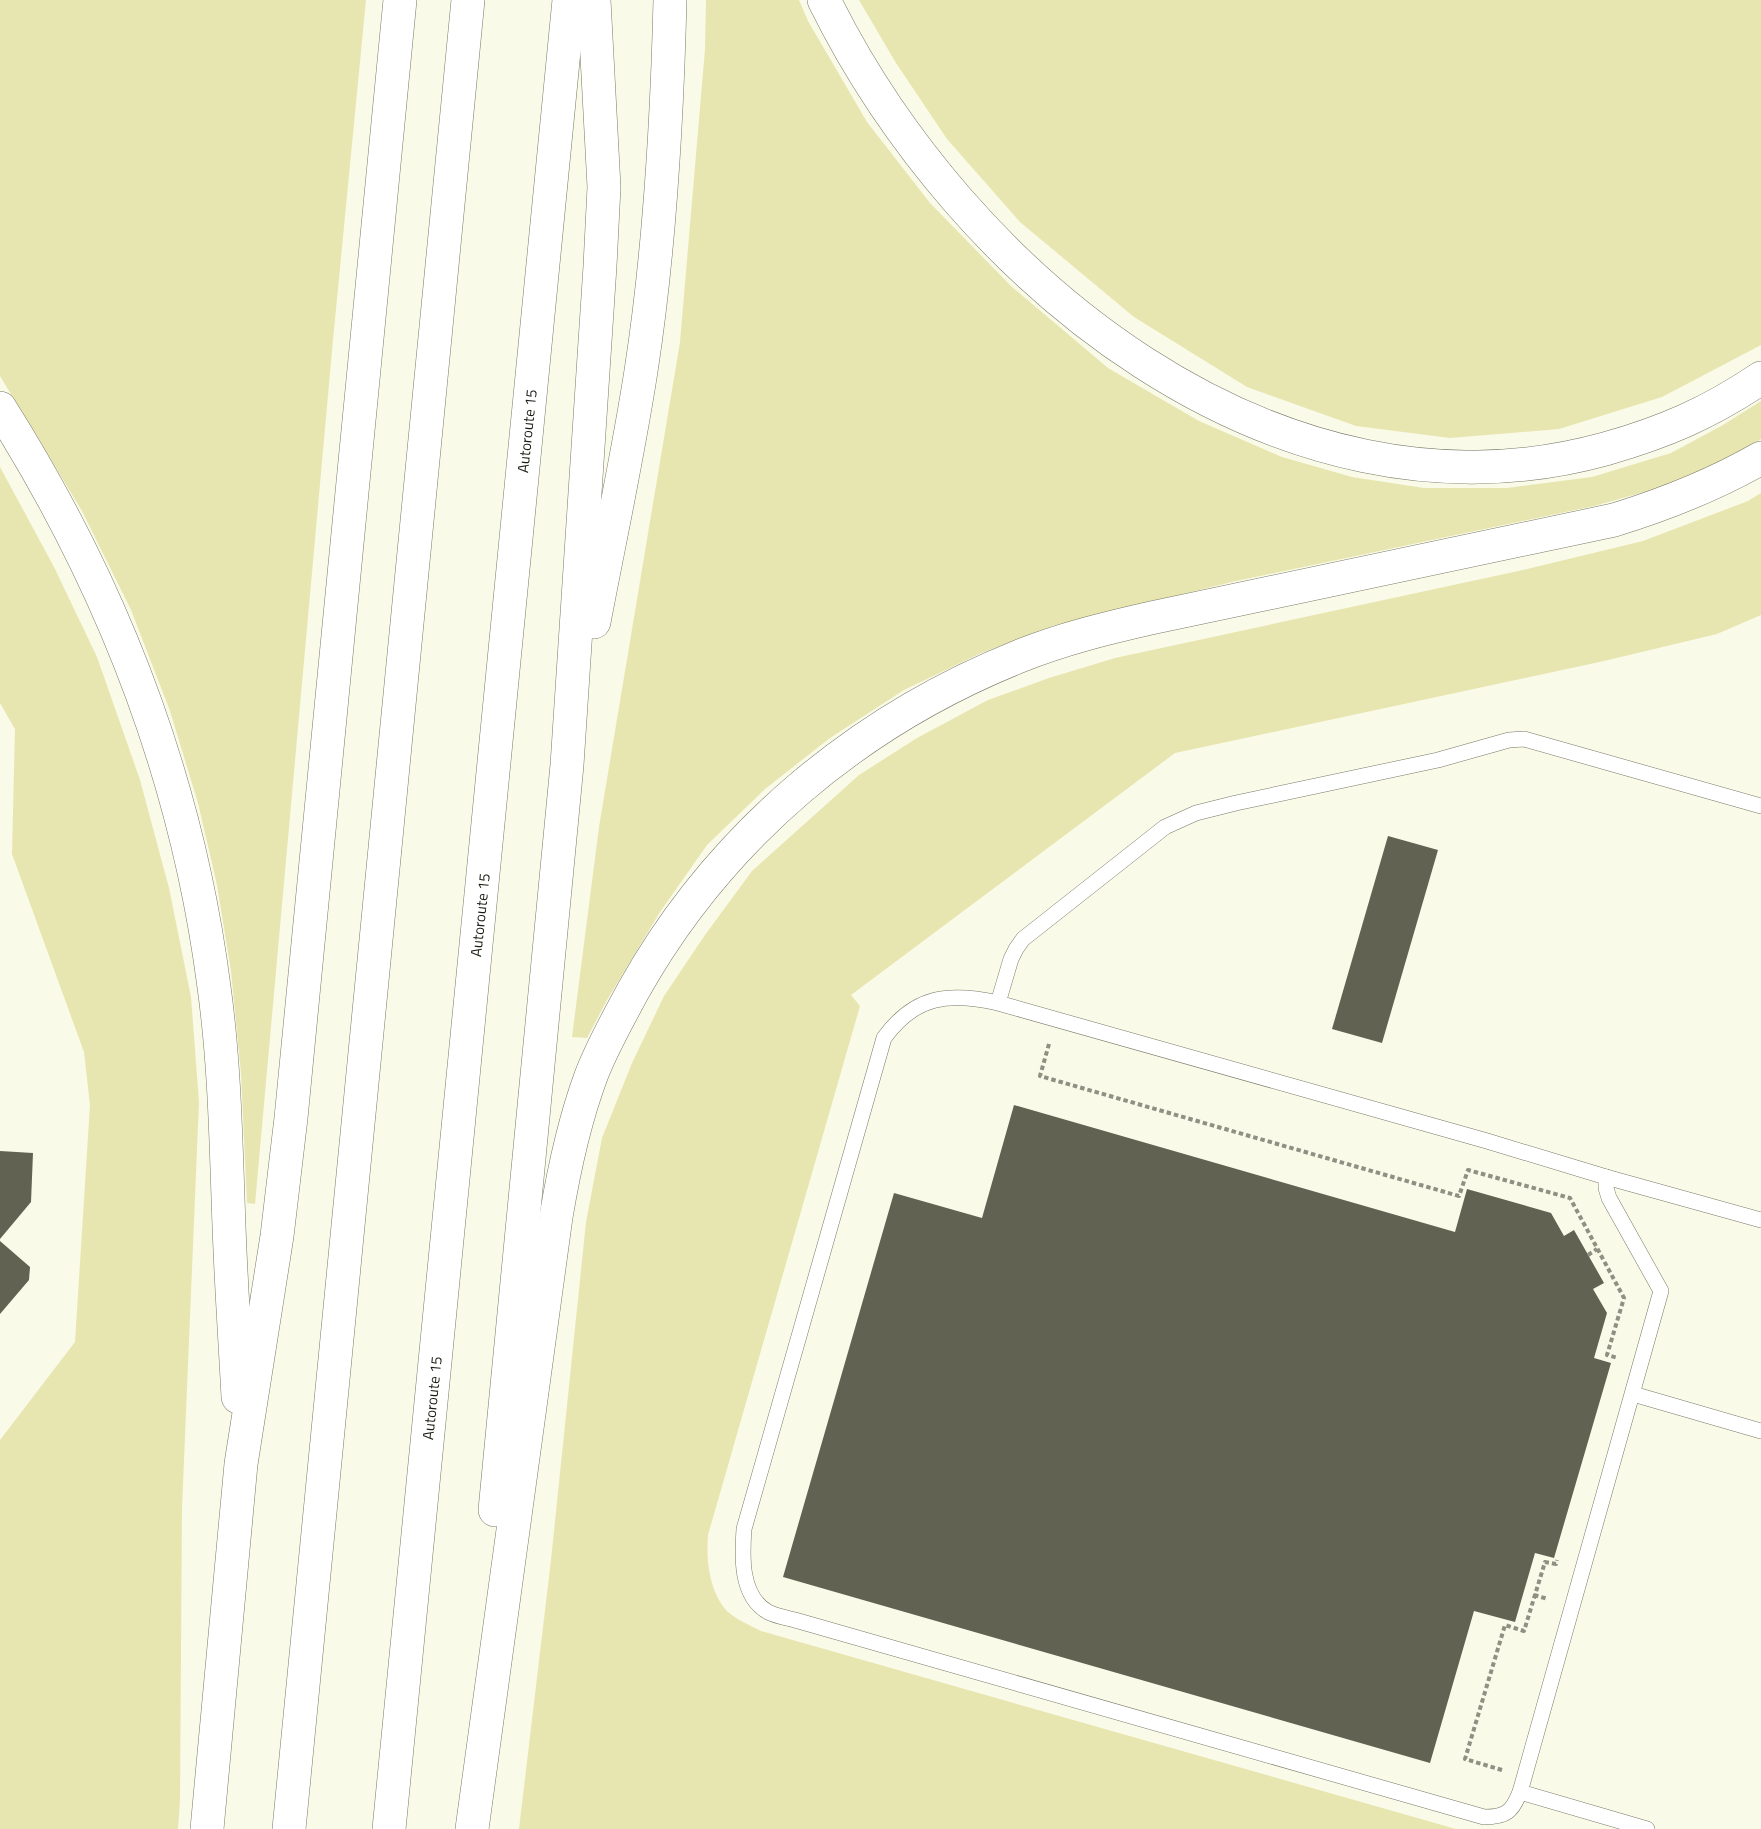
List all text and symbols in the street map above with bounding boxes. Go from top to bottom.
street label: Autoroute 15 [511,388,543,474]
street label: Autoroute 15 [464,872,496,958]
street label: Autoroute 15 [416,1355,448,1441]

